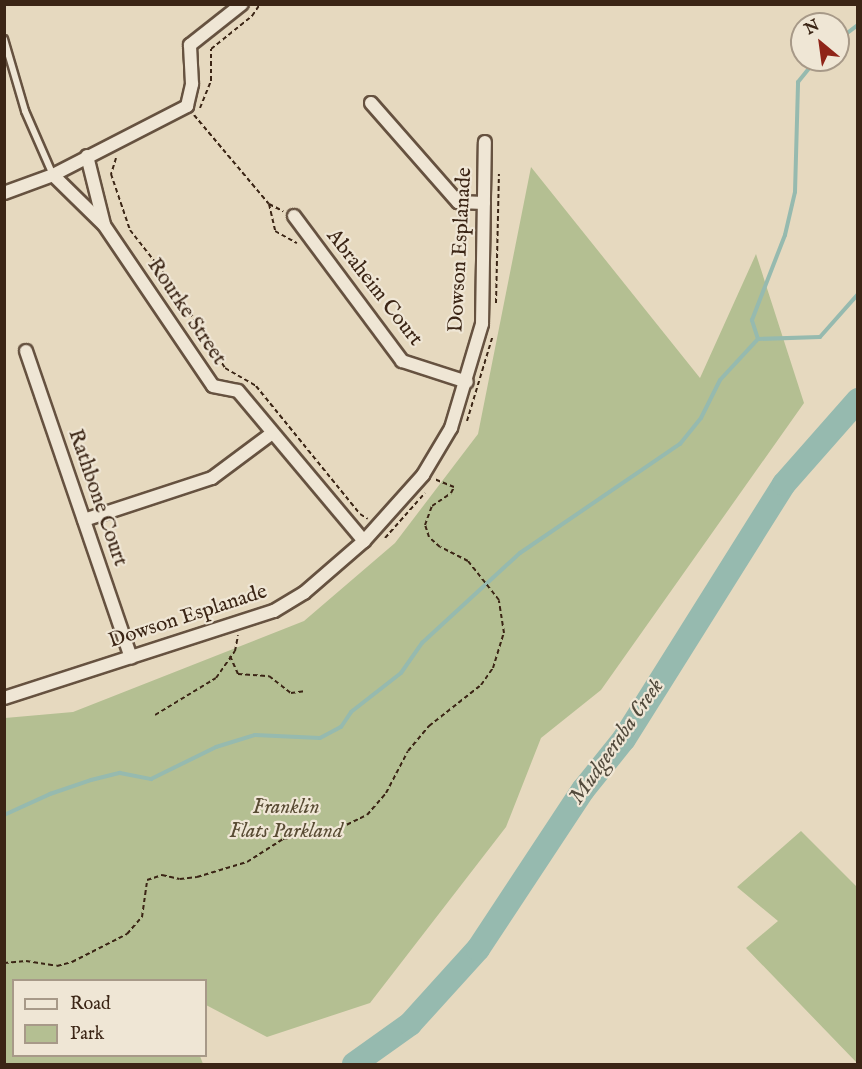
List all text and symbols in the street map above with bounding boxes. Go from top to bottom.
north arrow [790,12,850,72]
text: N [801,16,823,40]
street label: Dowson Esplanade [444,167,478,333]
street label: Abraheim Court [321,225,427,351]
street label: Rourke Street [141,254,231,370]
street label: Rathbone Court [62,426,132,570]
street label: Dowson Esplanade [106,579,270,655]
water label: Mudgeeraba Creek [564,674,670,810]
park label: Franklin Flats Parkland [229,795,343,845]
legend [12,979,207,1057]
text: Road [70,993,111,1016]
text: Park [70,1023,104,1046]

